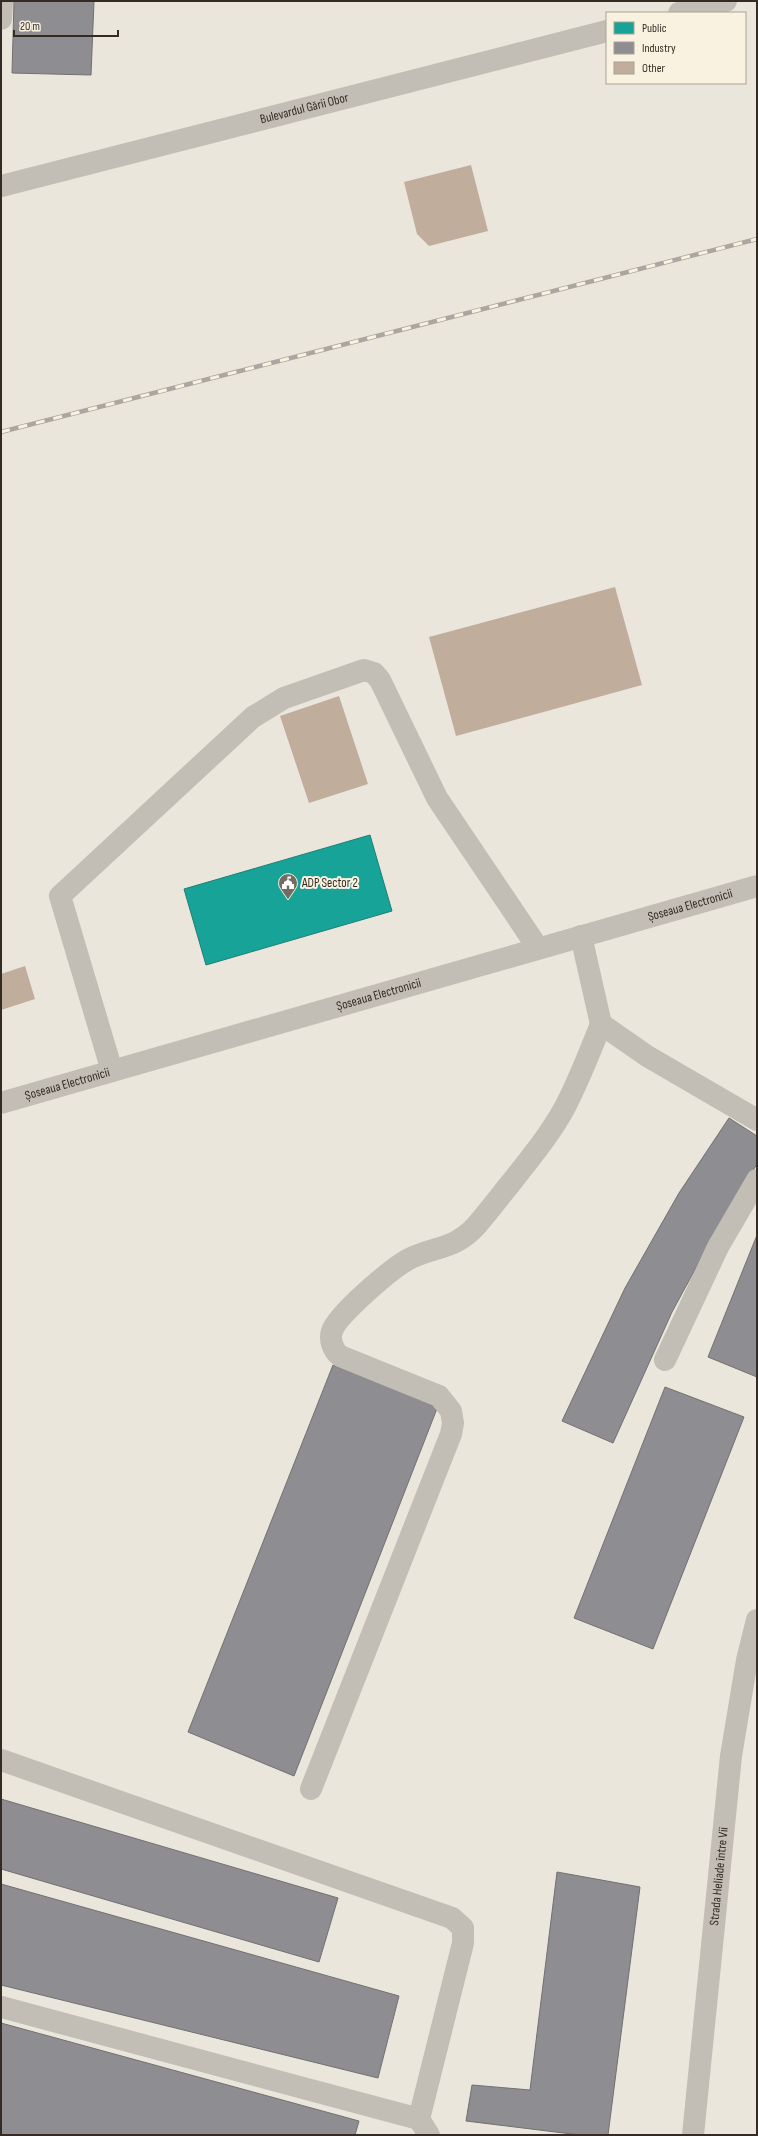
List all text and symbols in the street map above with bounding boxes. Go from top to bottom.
scale bar [14,12,118,38]
legend [606,12,746,84]
text: 20 m [20,19,40,34]
text: Public [642,21,667,36]
text: Industry [642,41,676,56]
text: Other [642,61,666,76]
street label: Bulevardul Gării Obor [258,89,350,127]
public building icon: ADP Sector 2 [277,872,299,900]
place label: ADP Sector 2 [301,875,358,891]
street label: Șoseaua Electronicii [646,885,734,925]
street label: Șoseaua Electronicii [334,975,423,1014]
street label: Șoseaua Electronicii [23,1064,112,1104]
street label: Strada Heliade între Vii [706,1826,732,1926]

